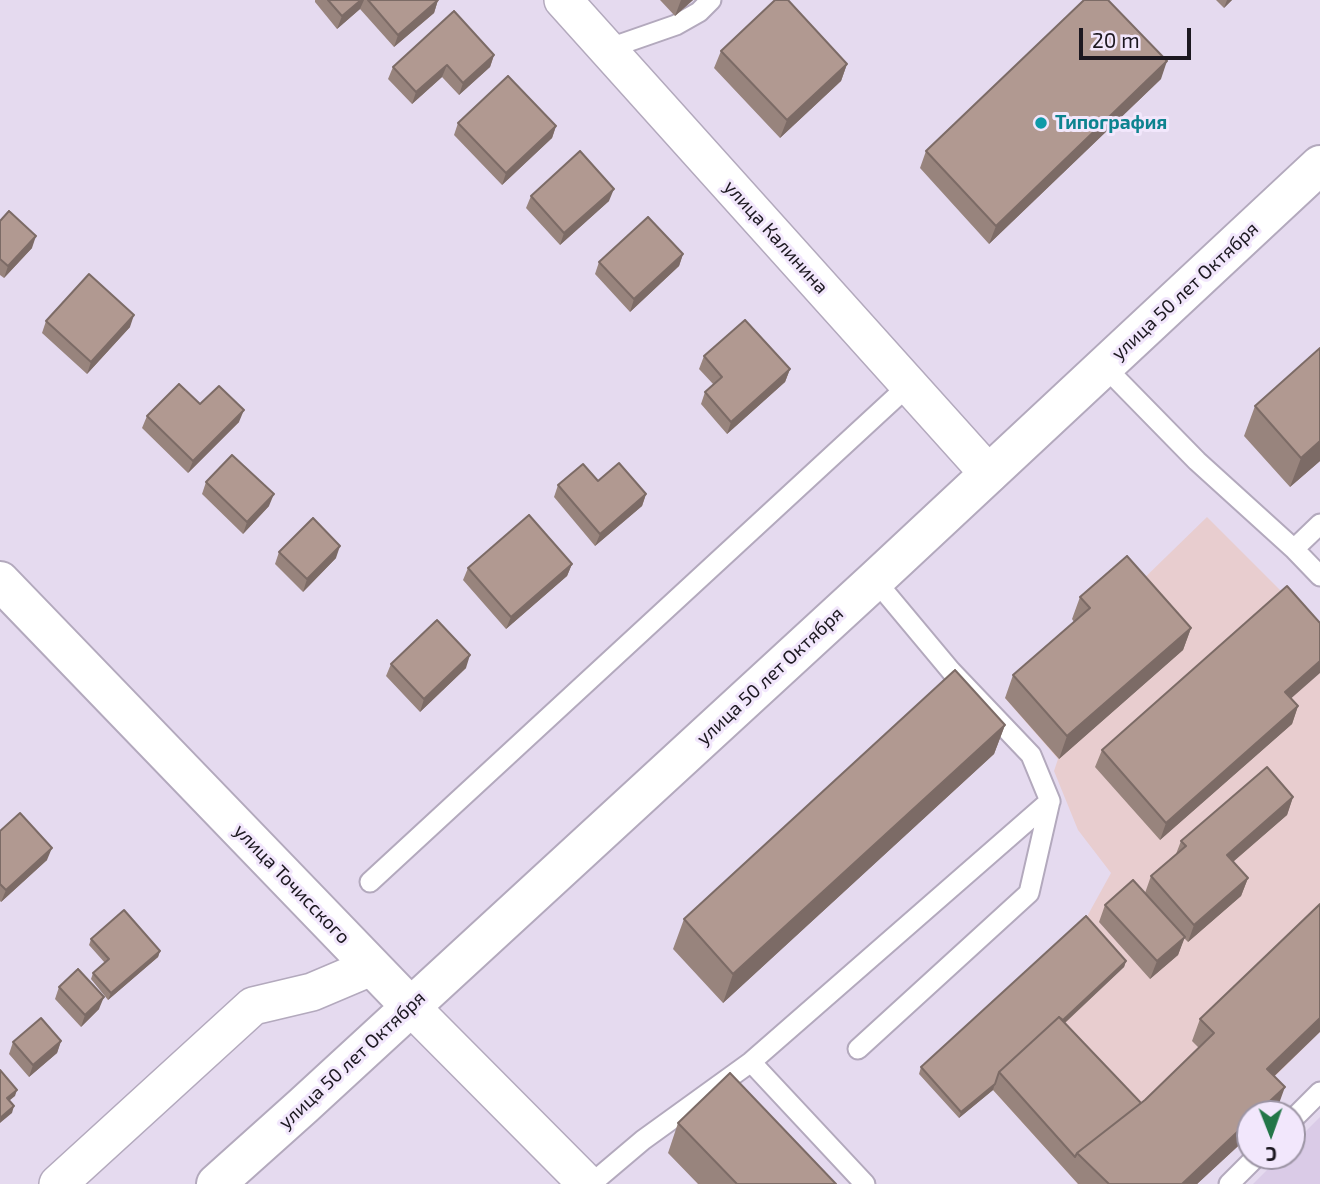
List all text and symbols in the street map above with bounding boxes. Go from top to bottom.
scale bar [1082,14,1194,58]
text: 20 m [1092,27,1140,52]
place label: Типография [1055,112,1167,134]
marker: Типография [1033,115,1049,131]
street label: улица Калинина [719,176,833,298]
street label: улица 50 лет Октября [1107,217,1263,365]
street label: улица 50 лет Октября [692,602,848,750]
street label: улица Точисского [229,820,355,948]
street label: улица 50 лет Октября [274,986,430,1134]
north arrow [1236,1100,1306,1170]
text: С [1266,1143,1277,1166]

